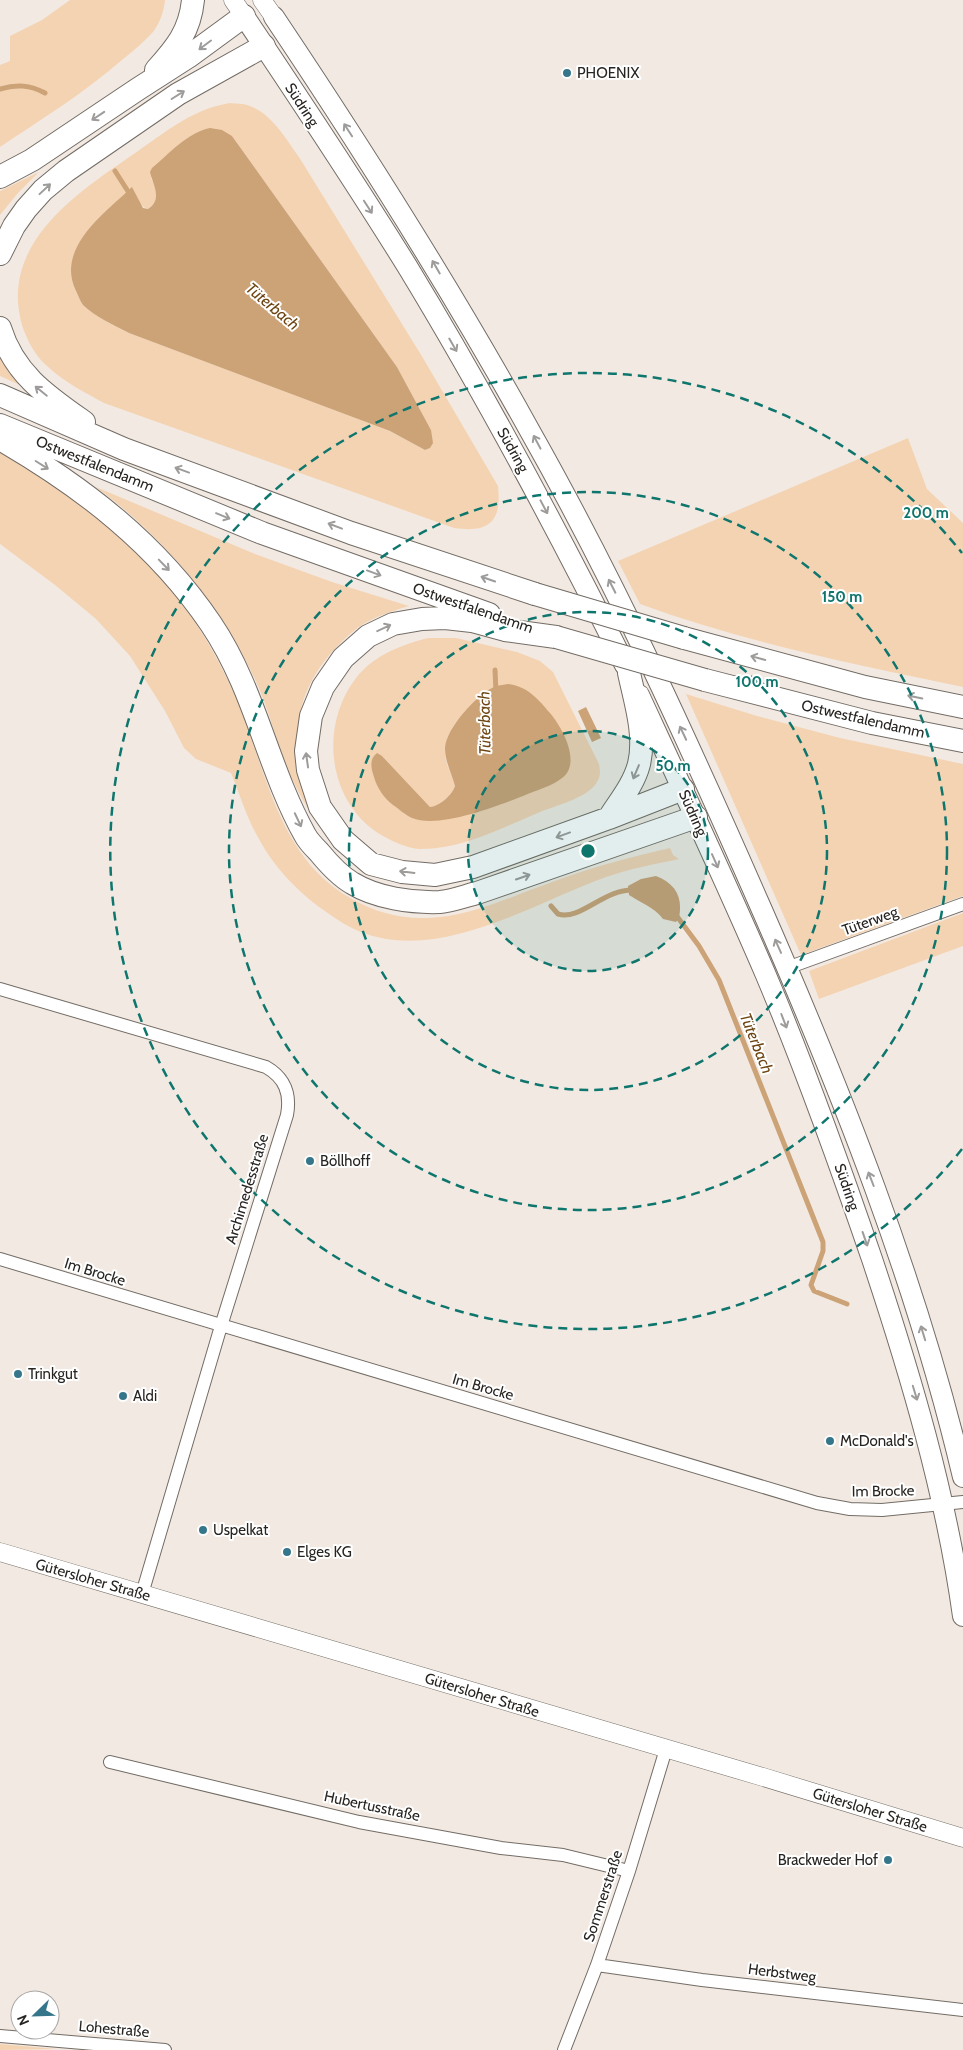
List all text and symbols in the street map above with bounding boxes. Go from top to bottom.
one-way arrow [198,40,212,50]
place label: PHOENIX [577,64,639,82]
marker: PHOENIX [561,67,573,79]
street label: Südring [281,80,323,131]
one-way arrow [170,90,184,100]
one-way arrow [91,111,105,121]
one-way arrow [343,124,353,138]
one-way arrow [39,183,52,195]
one-way arrow [363,200,374,214]
one-way arrow [430,261,440,275]
water label: Tüterbach [242,279,303,334]
one-way arrow [449,338,459,352]
one-way arrow [35,385,48,396]
street label: Südring [493,424,533,476]
street label: Ostwestfalendamm [33,432,157,496]
one-way arrow [532,435,542,450]
one-way arrow [34,460,48,470]
one-way arrow [175,465,190,474]
one-way arrow [539,500,549,515]
text: 200 m [903,504,949,522]
one-way arrow [215,512,230,522]
one-way arrow [327,521,342,530]
one-way arrow [158,559,170,571]
one-way arrow [366,569,381,578]
one-way arrow [481,574,497,583]
street label: Ostwestfalendamm [411,579,535,637]
one-way arrow [607,579,617,594]
text: 150 m [822,588,862,606]
one-way arrow [376,623,391,633]
one-way arrow [750,653,766,662]
text: 100 m [735,673,779,691]
water label: Tüterbach [474,691,495,755]
one-way arrow [908,692,924,701]
street label: Ostwestfalendamm [800,696,926,742]
one-way arrow [678,726,687,741]
one-way arrow [302,752,312,768]
text: 50 m [655,757,691,775]
one-way arrow [630,764,640,779]
street label: Südring [675,787,711,839]
one-way arrow [294,812,303,827]
one-way arrow [555,831,571,840]
centre of rings [579,842,597,860]
one-way arrow [711,853,721,868]
one-way arrow [399,867,415,877]
one-way arrow [515,872,530,881]
street label: Tüterweg [840,902,901,939]
one-way arrow [772,939,782,954]
water label: Tüterbach [736,1010,777,1076]
one-way arrow [779,1013,789,1028]
street label: Archimedesstraße [222,1131,272,1246]
place label: Böllhoff [320,1152,371,1170]
marker: Böllhoff [304,1155,316,1167]
street label: Südring [831,1161,864,1213]
one-way arrow [866,1171,875,1187]
one-way arrow [861,1230,870,1246]
street label: Im Brocke [62,1254,128,1290]
one-way arrow [918,1325,928,1341]
place label: Trinkgut [28,1365,78,1383]
marker: Trinkgut [12,1368,24,1380]
street label: Im Brocke [450,1370,516,1404]
one-way arrow [910,1385,920,1401]
place label: Aldi [133,1387,157,1405]
marker: Aldi [117,1390,129,1402]
place label: McDonald's [840,1432,914,1450]
marker: McDonald's [824,1435,836,1447]
street label: Im Brocke [851,1481,915,1501]
place label: Uspelkat [213,1521,268,1539]
marker: Uspelkat [197,1524,209,1536]
place label: Elges KG [297,1543,352,1561]
marker: Elges KG [281,1546,293,1558]
street label: Gütersloher Straße [33,1555,153,1605]
street label: Gütersloher Straße [423,1669,542,1721]
street label: Gütersloher Straße [811,1784,930,1836]
street label: Hubertusstraße [322,1787,422,1825]
street label: Sommerstraße [580,1848,626,1944]
place label: Brackweder Hof [778,1851,878,1869]
marker: Brackweder Hof [882,1854,894,1866]
street label: Herbstweg [747,1960,818,1986]
north arrow [10,1990,60,2040]
text: N [13,2012,33,2028]
street label: Lohestraße [78,2017,150,2041]

